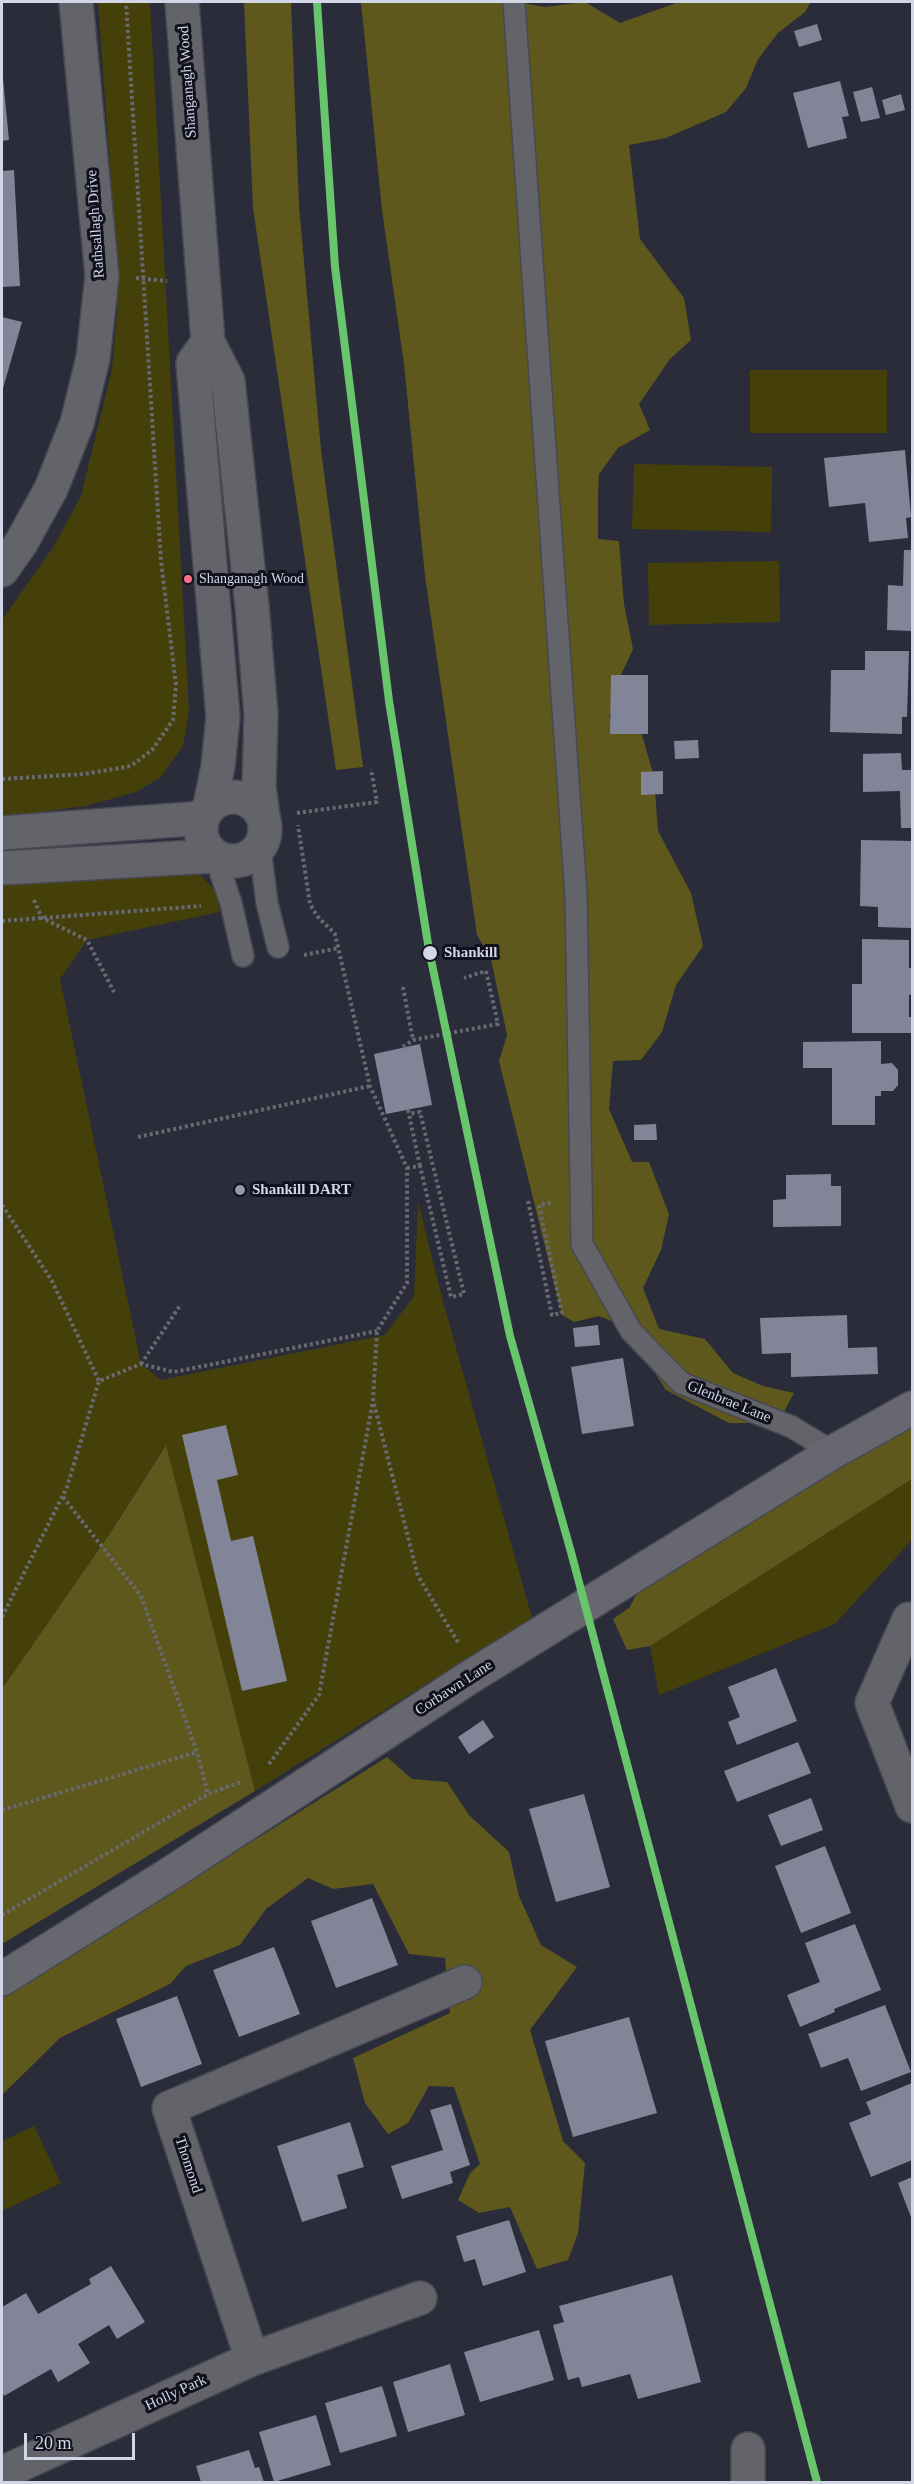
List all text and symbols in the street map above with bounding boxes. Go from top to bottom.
street label: Shanganagh Wood [175,25,201,139]
street label: Rathsallagh Drive [83,169,109,279]
place label: Shanganagh Wood [199,571,304,587]
marker: Shanganagh Wood [182,573,194,585]
marker: Shankill [421,944,439,962]
place label: Shankill [444,944,497,962]
place label: Shankill DART [252,1181,351,1199]
marker: Shankill DART [233,1183,247,1197]
street label: Glenbrae Lane [685,1377,773,1427]
street label: Corbawn Lane [412,1656,496,1720]
street label: Thomond [170,2134,206,2196]
street label: Holly Park [143,2371,209,2415]
scale bar [27,2421,138,2459]
text: 20 m [35,2433,72,2453]

